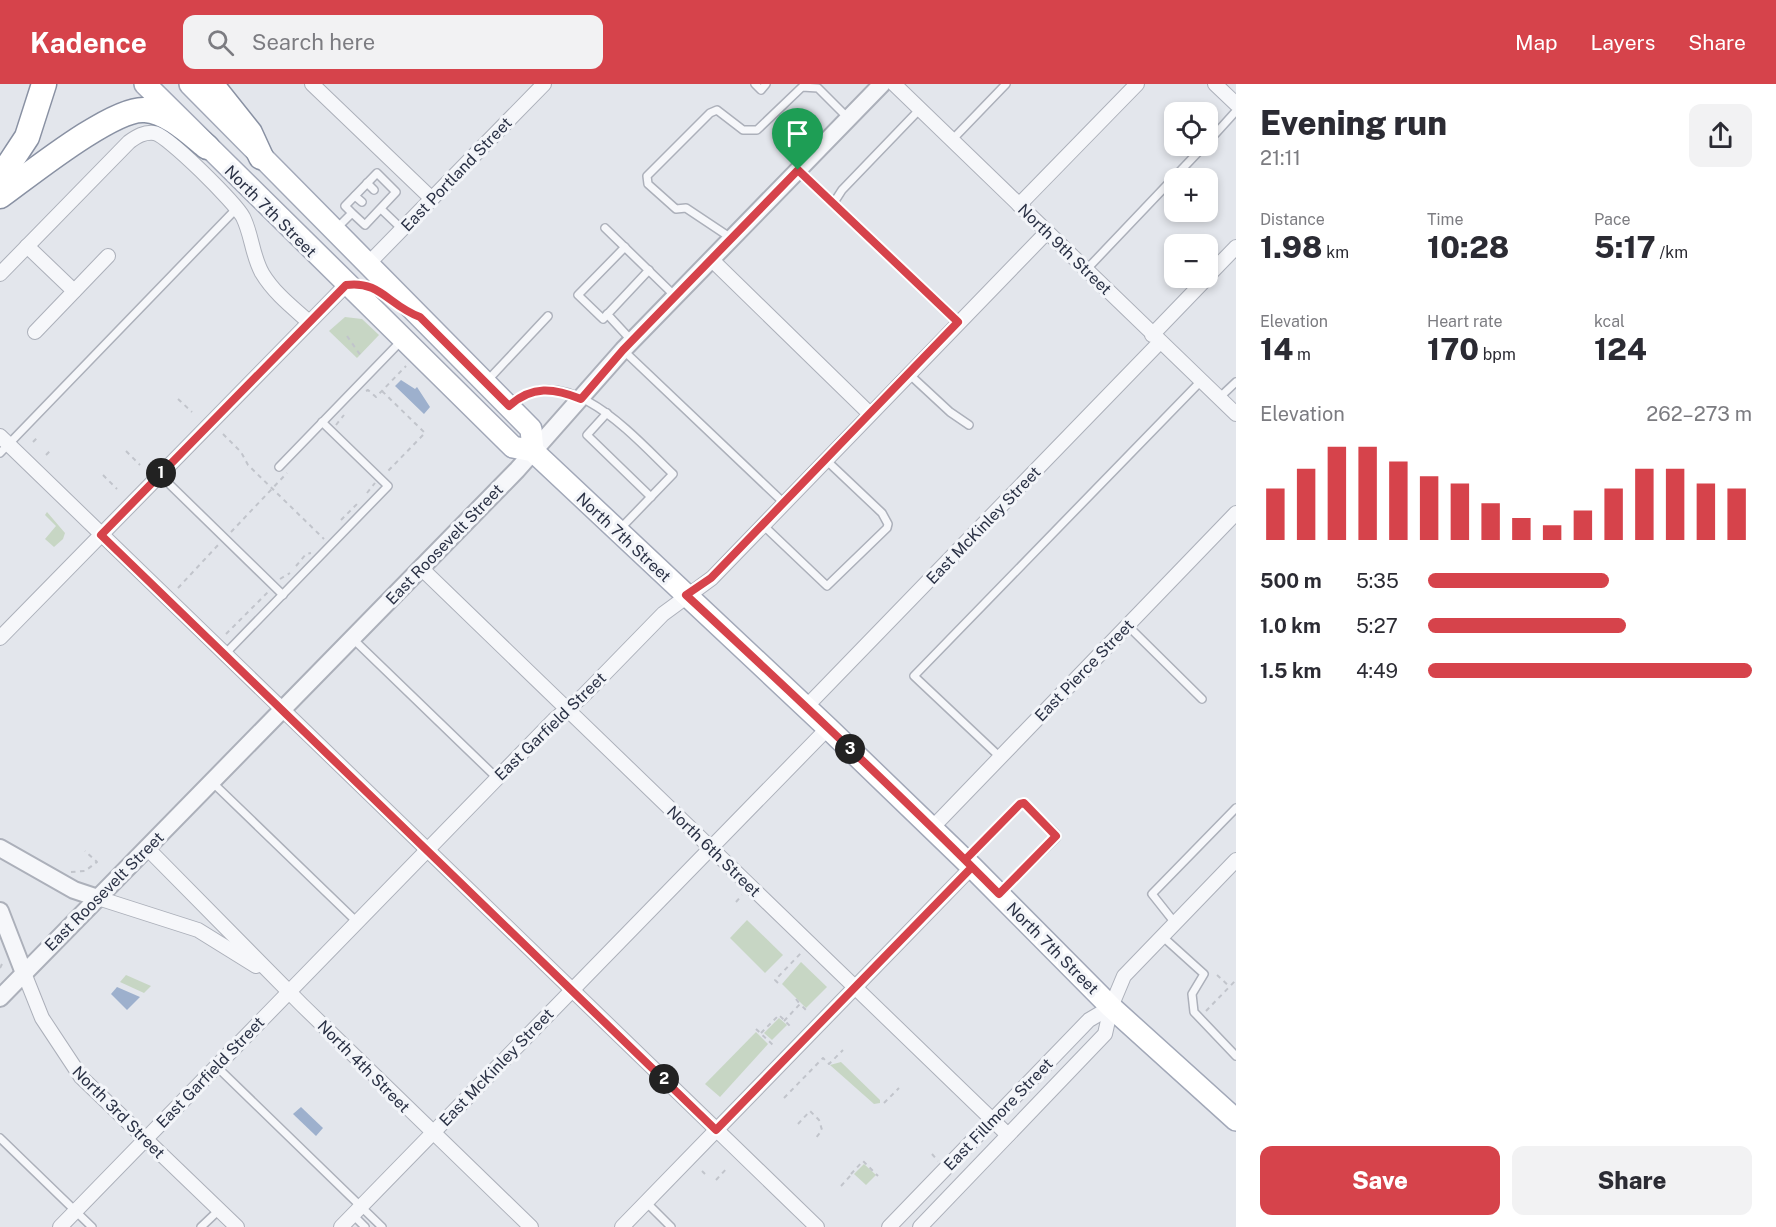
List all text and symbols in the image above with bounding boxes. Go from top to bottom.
search box [183,15,603,69]
text: Kadence [30,26,147,59]
icon: search [204,26,237,59]
text: Search here [252,29,375,55]
text: Map [1515,30,1558,55]
text: Layers [1591,30,1655,55]
text: Share [1688,30,1746,55]
map controls [1164,102,1218,288]
button: locate [1164,102,1218,156]
text: Evening run [1260,104,1447,142]
button: share [1689,104,1752,167]
pin [772,108,823,170]
street label: East Portland Street [397,113,516,235]
icon: arrive [781,117,814,150]
text: 21:11 [1260,146,1301,170]
street label: North 7th Street [221,161,321,261]
button: + [1164,168,1218,222]
street label: North 9th Street [1014,200,1115,299]
text: Distance [1260,210,1325,229]
text: Time [1427,210,1463,229]
text: Pace [1594,210,1631,229]
text: 1.98 [1260,229,1322,265]
text: 10:28 [1427,229,1509,265]
text: 5:17 [1594,229,1656,265]
button: − [1164,234,1218,288]
text: km [1322,243,1349,262]
text: /km [1656,243,1688,262]
text: Elevation [1260,312,1328,331]
text: Heart rate [1427,312,1503,331]
text: kcal [1594,312,1625,331]
text: 14 [1260,331,1293,367]
text: 170 [1427,331,1479,367]
text: 124 [1594,331,1647,367]
text: m [1293,345,1311,364]
text: bpm [1479,345,1516,364]
text: Elevation [1260,402,1345,426]
text: 262–273 m [1646,402,1752,426]
pin: 1 [146,458,176,488]
text: 1 [158,463,164,482]
street label: East McKinley Street [922,463,1044,588]
street label: East Roosevelt Street [382,480,507,609]
street label: North 7th Street [573,489,675,586]
text: 500 m [1260,569,1322,593]
text: 5:35 [1356,569,1399,593]
text: 1.0 km [1260,614,1321,638]
text: 5:27 [1356,614,1398,638]
street label: East Pierce Street [1031,615,1138,725]
text: 1.5 km [1260,659,1321,683]
text: 4:49 [1356,659,1398,683]
street label: East Garfield Street [491,668,610,784]
pin: 3 [835,734,865,764]
text: 3 [845,739,855,758]
street label: North 6th Street [663,802,764,901]
street label: East Roosevelt Street [41,828,168,955]
street label: North 7th Street [1003,898,1103,998]
street label: East McKinley Street [435,1005,557,1130]
street label: East Garfield Street [152,1013,268,1132]
street label: North 4th Street [314,1016,414,1116]
street label: East Fillmore Street [940,1054,1057,1174]
street label: North 3rd Street [69,1062,169,1162]
pin: 2 [649,1064,679,1094]
text: 2 [659,1069,669,1088]
button: Save [1260,1146,1500,1215]
button: Share [1512,1146,1752,1215]

